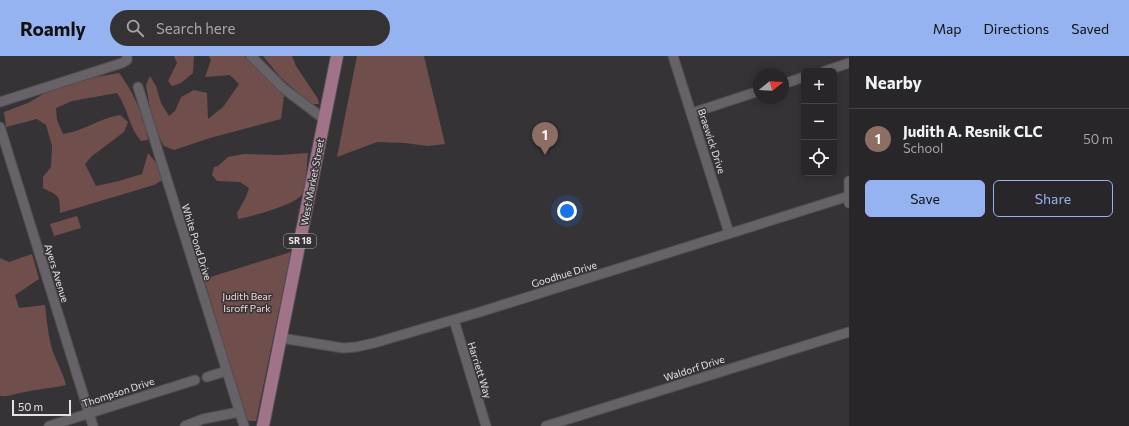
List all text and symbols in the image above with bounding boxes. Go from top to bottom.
search box [110,10,390,46]
text: Roamly [20,17,86,40]
icon: search [124,17,146,39]
text: Search here [156,19,235,37]
text: Map [933,20,962,37]
text: Directions [984,20,1049,37]
text: Saved [1071,20,1109,37]
north arrow [753,68,789,104]
map controls [801,68,837,176]
button: + [801,68,837,104]
text: Nearby [865,72,922,93]
button: − [801,104,837,140]
street label: Braewick Drive [696,107,728,175]
pin: 1 [532,122,558,155]
text: Judith A. Resnik CLC [903,122,1043,140]
text: 1 [875,131,881,147]
text: 50 m [1083,131,1113,147]
street label: West Market Street [298,137,326,227]
button: locate [801,140,837,176]
text: School [903,140,943,156]
button: Save [865,180,985,217]
button: Share [993,180,1113,217]
your location [557,201,577,221]
street label: White Pond Drive [180,202,214,282]
road number: SR 18 [284,234,316,248]
street label: Ayers Avenue [42,242,72,304]
street label: Goodhue Drive [530,258,598,290]
park label: Judith Bear Isroff Park [222,290,272,314]
street label: Harriett Way [466,340,494,400]
street label: Waldorf Drive [662,353,726,383]
street label: Thompson Drive [80,375,156,409]
scale bar [12,398,71,417]
text: 50 m [18,400,43,413]

